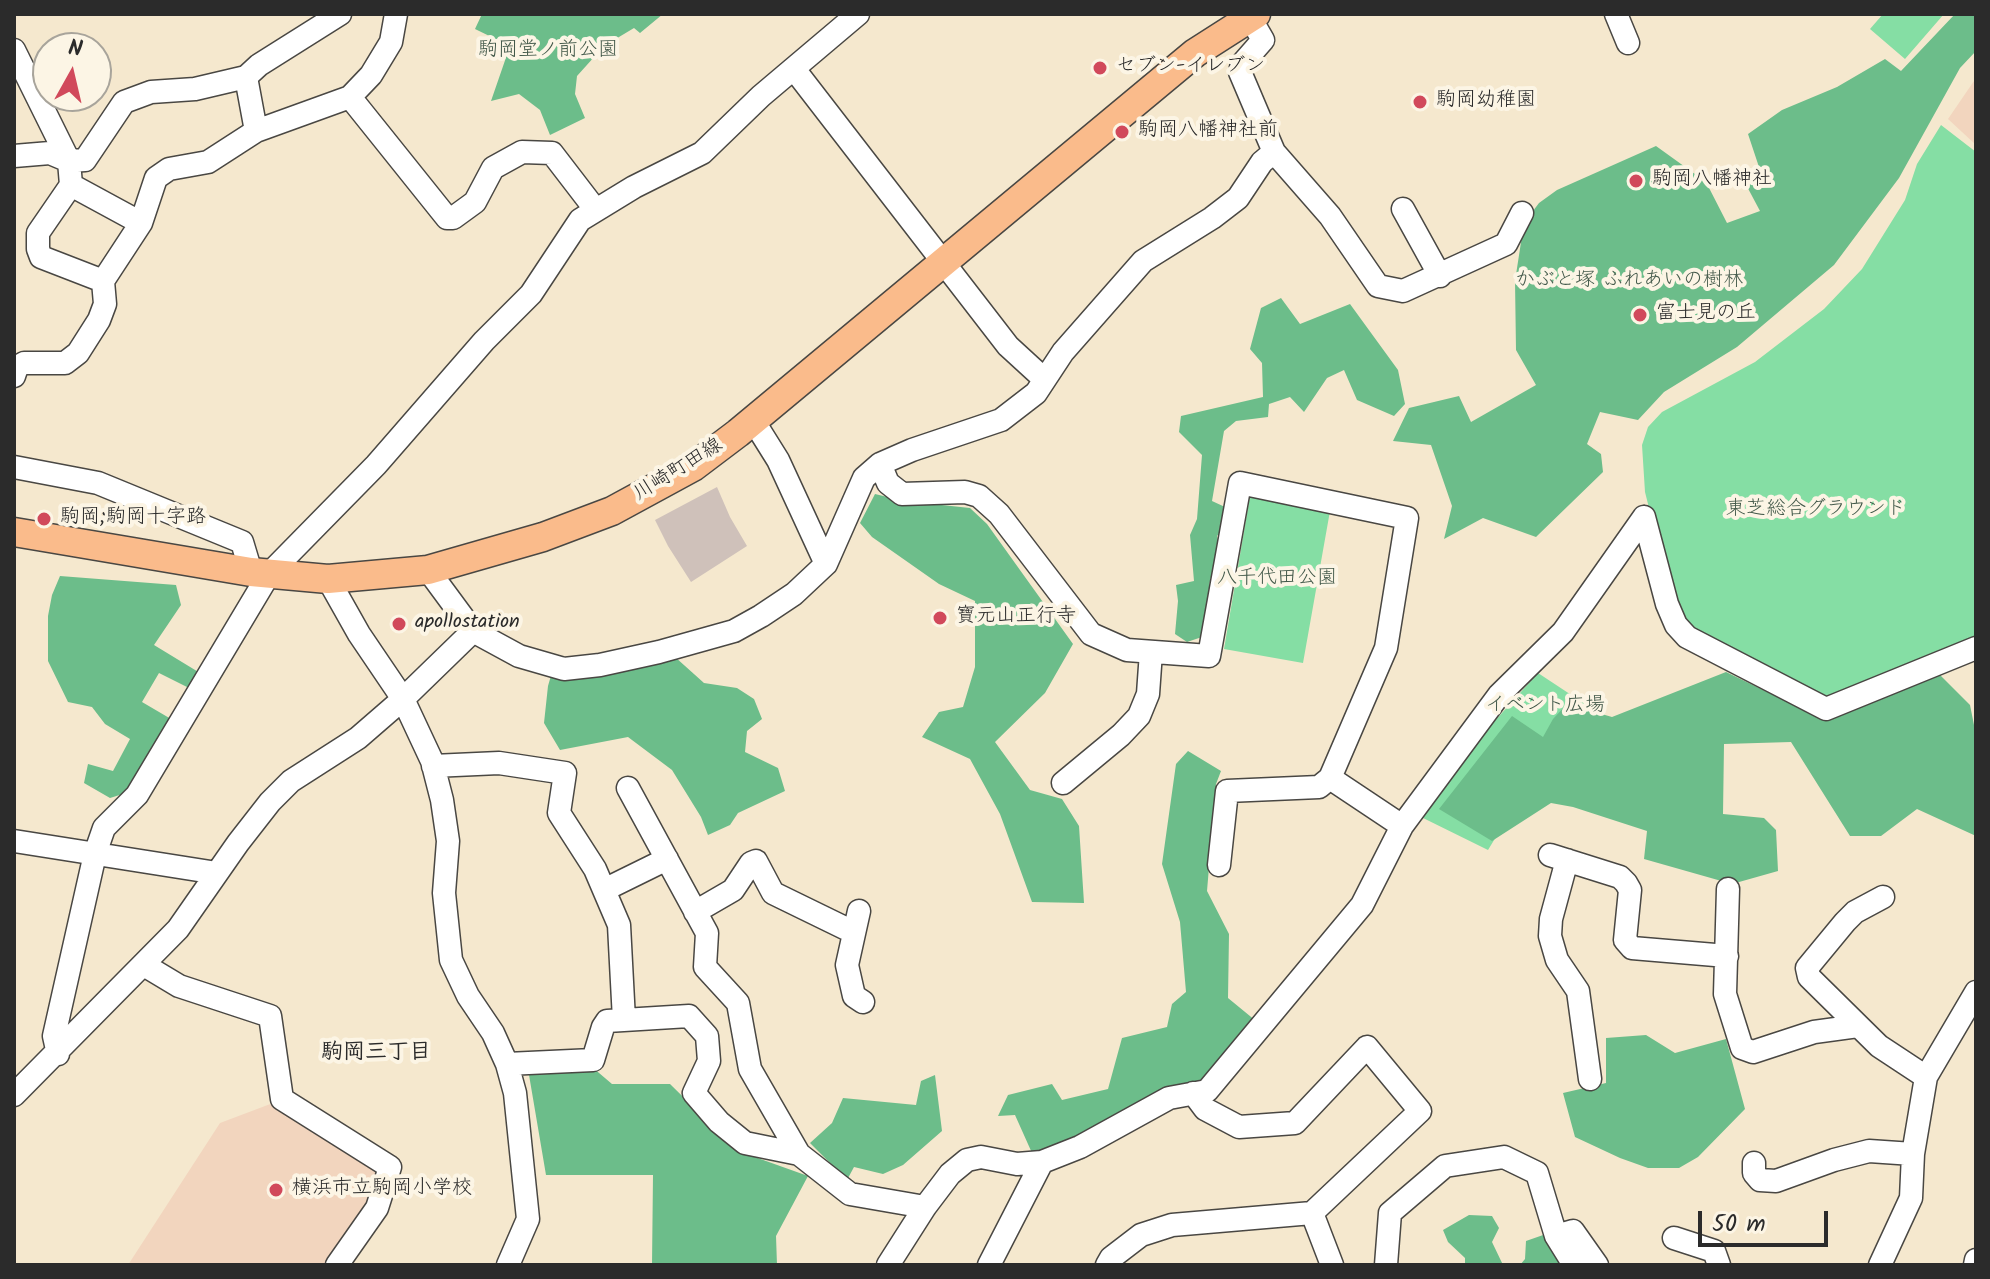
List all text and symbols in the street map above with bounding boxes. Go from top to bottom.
text: N [66,31,84,68]
north arrow [32,32,112,112]
park label: 駒岡堂ノ前公園 [478,40,618,64]
place label: セブン-イレブン [1116,56,1265,80]
marker: セブン-イレブン [1091,59,1109,77]
place label: 駒岡幼稚園 [1436,90,1536,114]
marker: 駒岡幼稚園 [1411,93,1429,111]
place label: 駒岡八幡神社前 [1138,120,1278,144]
marker: 駒岡八幡神社前 [1113,123,1131,141]
place label: 駒岡八幡神社 [1652,169,1772,193]
marker: 駒岡八幡神社 [1627,172,1645,190]
park label: かぶと塚 ふれあいの樹林 [1515,270,1743,294]
place label: 富士見の丘 [1656,303,1756,327]
marker: 富士見の丘 [1631,306,1649,324]
street label: 川崎町田線 [630,434,728,508]
park label: 東芝総合グラウンド [1726,499,1906,523]
place label: 駒岡;駒岡十字路 [60,507,206,531]
marker: 駒岡;駒岡十字路 [35,510,53,528]
park label: 八千代田公園 [1217,568,1337,592]
place label: 寶元山正行寺 [956,606,1076,630]
marker: 寶元山正行寺 [931,609,949,627]
place label: apollostation [415,612,520,636]
marker: apollostation [390,615,408,633]
park label: イベント広場 [1485,695,1605,719]
district label: 駒岡三丁目 [321,1041,431,1067]
place label: 横浜市立駒岡小学校 [292,1178,472,1202]
marker: 横浜市立駒岡小学校 [267,1181,285,1199]
scale bar [1702,1195,1832,1245]
text: 50 m [1712,1205,1766,1244]

